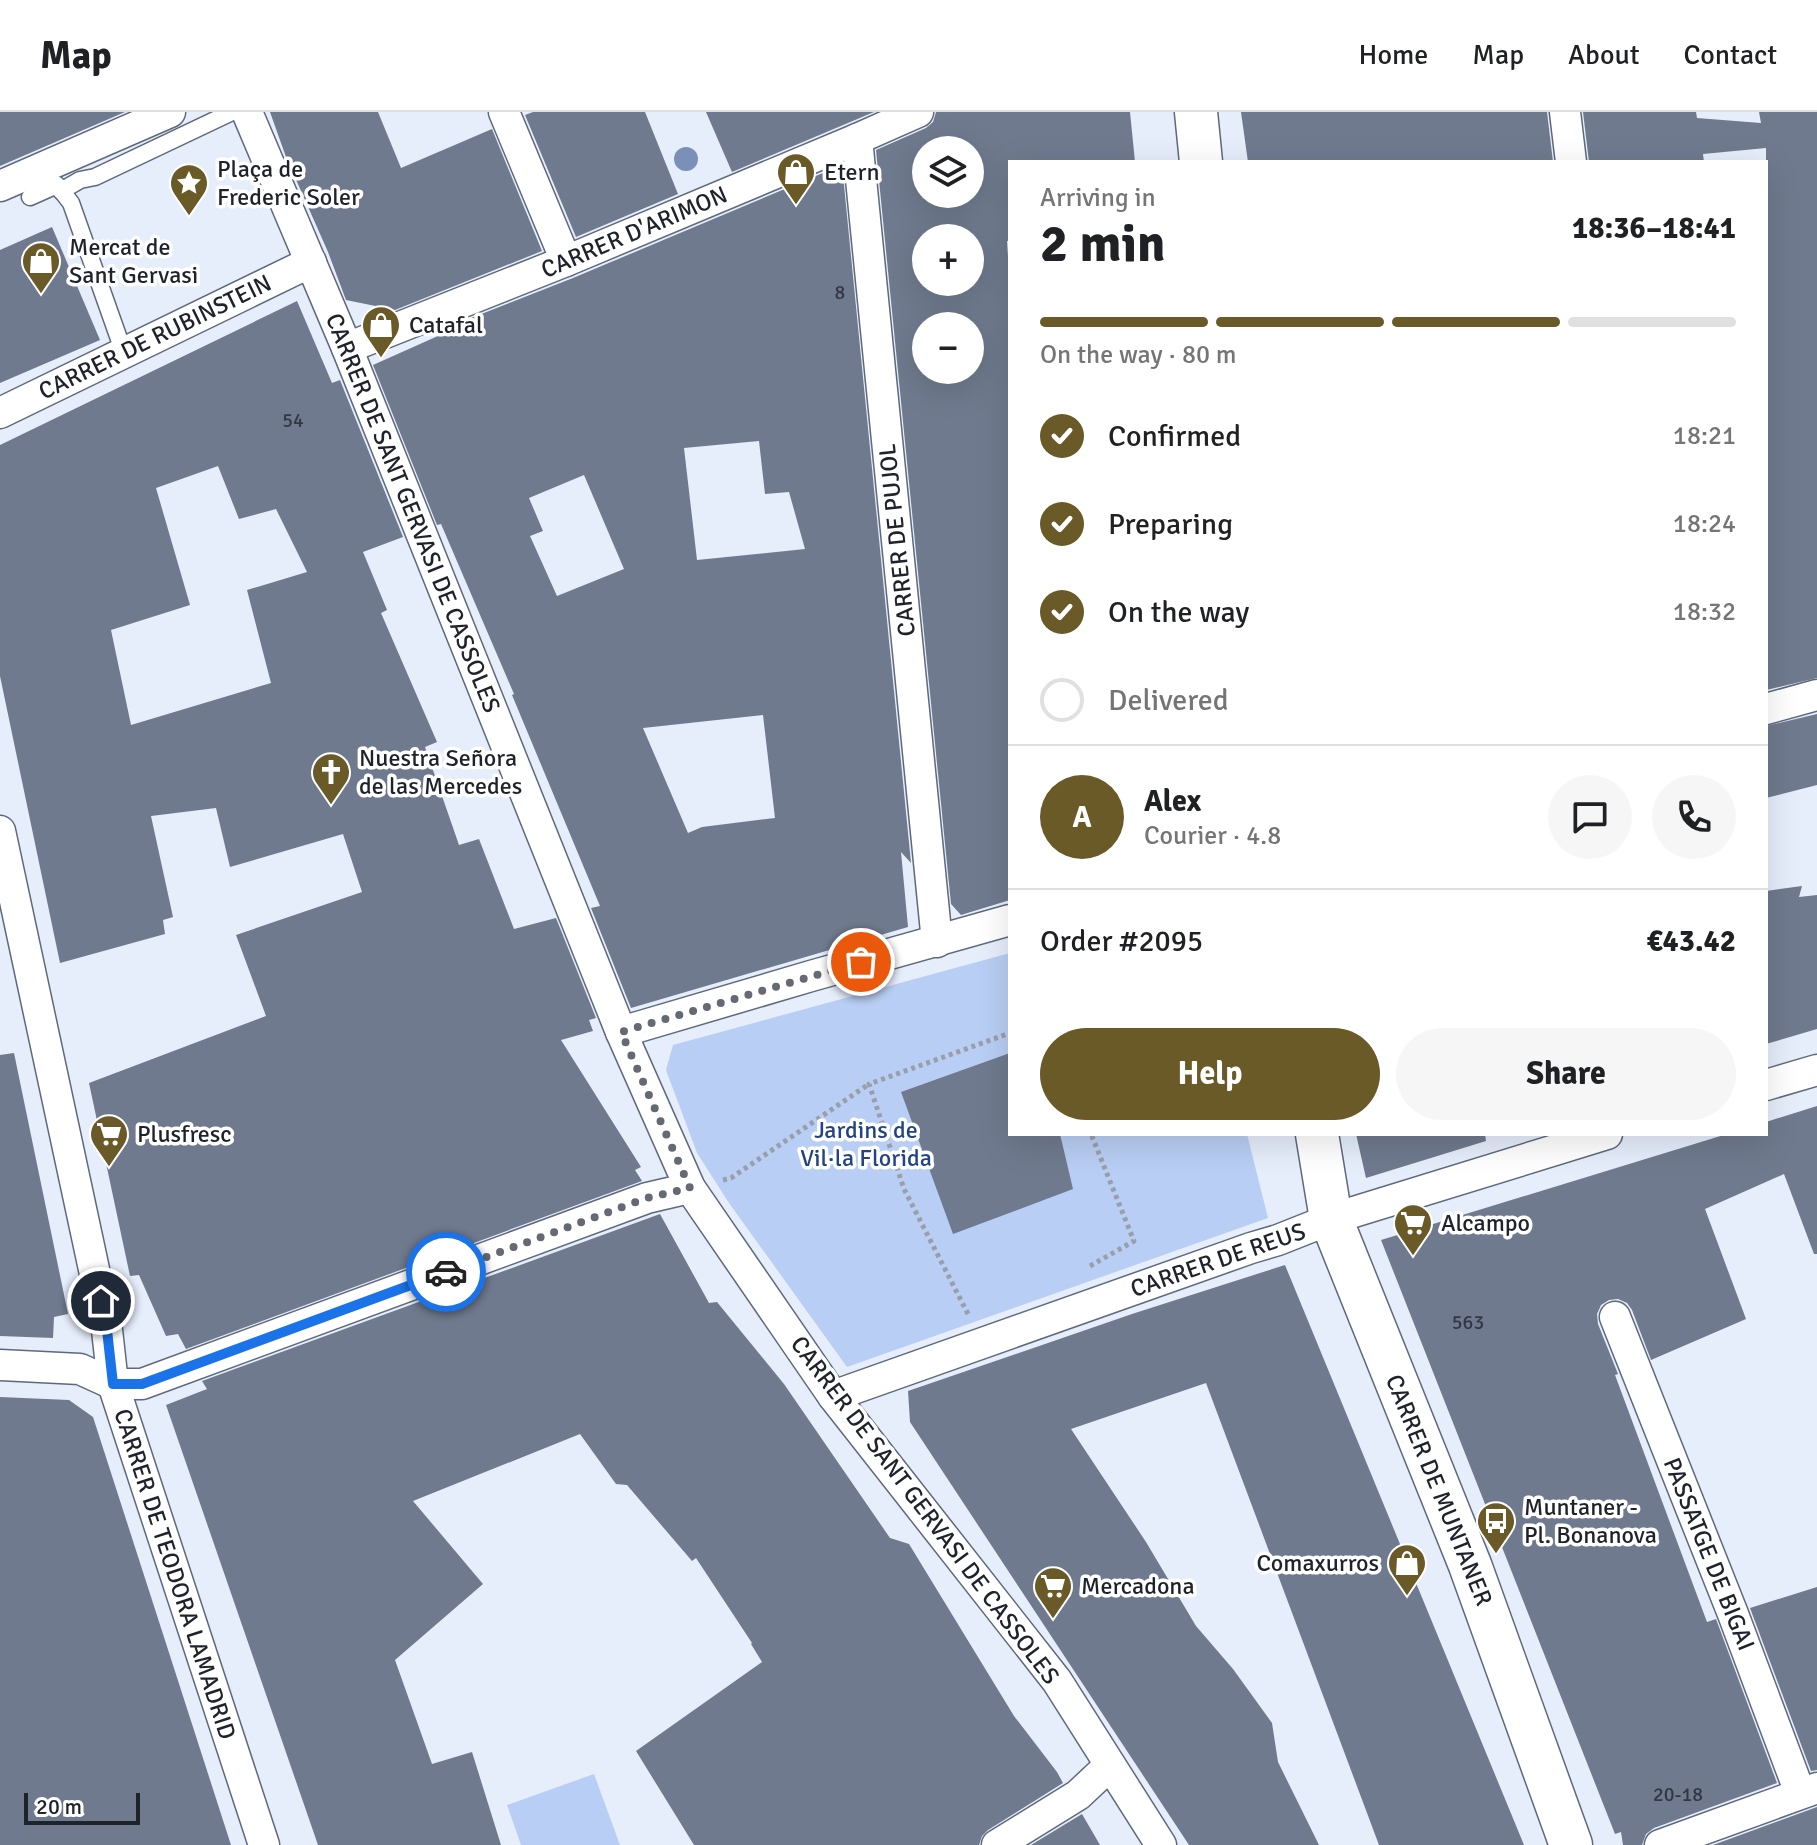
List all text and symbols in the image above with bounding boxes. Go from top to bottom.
text: Map [40,32,112,79]
text: Home [1359,38,1428,72]
text: Map [1472,38,1524,72]
text: About [1568,38,1640,72]
text: Contact [1684,38,1777,72]
map controls [912,136,984,384]
button: layers [912,136,984,208]
shop icon: Etern [775,151,817,206]
place label: Plaça de Frederic Soler [217,154,360,212]
place label: Etern [824,157,880,187]
place icon: Plaça de Frederic Soler [168,162,210,217]
street label: CARRER D'ARIMON [536,179,732,285]
text: Arriving in [1040,182,1156,214]
text: 18:36–18:41 [1572,210,1736,247]
text: 2 min [1040,212,1166,276]
button: + [912,224,984,296]
place label: Mercat de Sant Gervasi [69,232,198,290]
shop icon: Mercat de Sant Gervasi [20,240,62,295]
street label: CARRER DE RUBINSTEIN [34,268,276,406]
house number: 8 [835,280,845,305]
shop icon: Catafal [360,304,402,359]
street label: CARRER DE SANT GERVASI DE CASSOLES [319,309,507,717]
place label: Catafal [409,310,483,340]
button: − [912,312,984,384]
text: On the way · 80 m [1040,339,1236,371]
house number: 54 [282,408,304,433]
icon: check [1040,414,1084,458]
text: Confirmed [1108,418,1241,455]
text: 18:21 [1673,420,1736,452]
street label: CARRER DE PUJOL [872,442,922,638]
icon: check [1040,502,1084,546]
text: Preparing [1108,506,1233,543]
text: 18:24 [1673,508,1736,540]
icon: check [1040,590,1084,634]
text: On the way [1108,594,1249,631]
text: 18:32 [1673,596,1736,628]
text: Delivered [1108,682,1229,719]
place label: Nuestra Señora de las Mercedes [359,743,522,801]
church icon: Nuestra Señora de las Mercedes [310,751,352,806]
button: chat [1548,775,1632,859]
button: phone [1652,775,1736,859]
text: Alex [1144,783,1201,820]
text: A [1072,799,1092,836]
text: Courier · 4.8 [1144,820,1281,852]
text: Order #2095 [1040,923,1203,960]
text: €43.42 [1646,923,1736,960]
pin [827,928,895,996]
icon: bag [839,940,883,984]
button: Help [1040,1028,1380,1120]
button: Share [1396,1028,1736,1120]
supermarket icon: Plusfresc [88,1113,130,1168]
park label: Jardins de Vil·la Florida [800,1115,932,1173]
place label: Plusfresc [137,1119,232,1149]
supermarket icon: Alcampo [1392,1202,1434,1257]
place label: Alcampo [1441,1208,1530,1238]
street label: CARRER DE REUS [1127,1216,1309,1304]
courier [406,1232,486,1312]
icon: car [424,1250,468,1294]
pin [67,1267,135,1335]
icon: home [79,1279,123,1323]
house number: 563 [1452,1310,1484,1335]
street label: CARRER DE SANT GERVASI DE CASSOLES [784,1330,1066,1690]
street label: CARRER DE MUNTANER [1379,1370,1499,1610]
street label: CARRER DE TEODORA LAMADRID [107,1405,243,1743]
street label: PASSATGE DE BIGAI [1657,1453,1761,1655]
place label: Muntaner - Pl. Bonanova [1524,1492,1657,1550]
bus stop icon: Muntaner - Pl. Bonanova [1475,1500,1517,1555]
shop icon: Comaxurros [1386,1542,1428,1597]
place label: Comaxurros [1257,1548,1379,1578]
supermarket icon: Mercadona [1032,1565,1074,1620]
place label: Mercadona [1081,1571,1195,1601]
house number: 20-18 [1653,1782,1703,1807]
scale bar [24,1789,140,1825]
text: 20 m [36,1793,82,1820]

